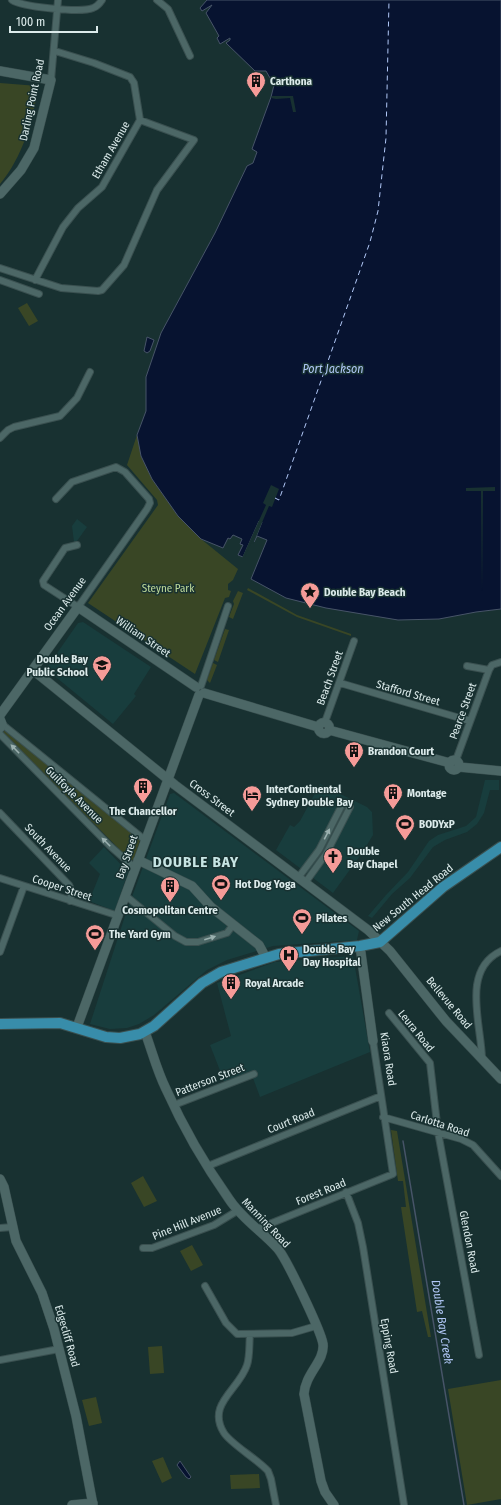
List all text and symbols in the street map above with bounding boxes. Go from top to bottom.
scale bar [10,8,97,34]
text: 100 m [16,15,45,29]
street label: Darling Point Road [17,58,47,142]
building icon: Carthona [245,70,267,98]
place label: Carthona [270,75,312,88]
street label: Etham Avenue [89,119,133,181]
water label: Port Jackson [302,362,364,376]
street label: Ocean Avenue [41,574,89,634]
place icon: Double Bay Beach [299,581,321,609]
park label: Steyne Park [142,582,195,595]
place label: Double Bay Beach [324,586,406,599]
street label: William Street [113,614,173,660]
street label: Beach Street [314,649,346,707]
place label: Double Bay Public School [27,653,89,679]
school or university icon: Double Bay Public School [91,654,113,682]
street label: Stafford Street [375,678,442,708]
street label: Pearce Street [447,681,479,741]
building icon: Brandon Court [343,740,365,768]
one-way arrow [10,744,20,754]
place label: Brandon Court [368,745,434,758]
street label: Guilfoyle Avenue [43,764,105,826]
building icon: The Chancellor [132,776,154,804]
street label: Cross Street [187,777,238,820]
building icon: Montage [382,782,404,810]
place label: InterContinental Sydney Double Bay [266,783,354,809]
hotel icon: InterContinental Sydney Double Bay [241,784,263,812]
place label: Montage [407,787,447,800]
place label: The Chancellor [109,805,178,818]
sports icon: BODYxP [394,813,416,841]
place label: BODYxP [419,818,455,831]
street label: South Avenue [22,821,74,875]
one-way arrow [324,828,330,840]
street label: Bay Street [113,833,141,881]
one-way arrow [101,837,111,847]
place label: Double Bay Chapel [347,845,398,871]
church icon: Double Bay Chapel [322,846,344,874]
district label: DOUBLE BAY [153,853,239,871]
street label: New South Head Road [370,862,456,934]
street label: Cooper Street [31,872,94,904]
sports icon: Hot Dog Yoga [210,873,232,901]
building icon: Cosmopolitan Centre [159,875,181,903]
place label: Hot Dog Yoga [235,878,296,891]
place label: Cosmopolitan Centre [122,904,218,917]
sports icon: Pilates [291,907,313,935]
place label: Pilates [316,912,347,925]
sports icon: The Yard Gym [84,923,106,951]
place label: The Yard Gym [109,928,171,941]
one-way arrow [204,935,216,941]
place label: Double Bay Day Hospital [303,943,362,969]
hospital icon: Double Bay Day Hospital [278,944,300,972]
building icon: Royal Arcade [220,972,242,1000]
street label: Bellevue Road [423,974,475,1032]
place label: Royal Arcade [245,977,304,990]
street label: Leura Road [395,1007,437,1055]
street label: Kiaora Road [377,1031,399,1087]
street label: Patterson Street [174,1061,247,1099]
street label: Court Road [266,1106,316,1136]
street label: Carlotta Road [409,1108,471,1140]
street label: Forest Road [294,1176,348,1208]
street label: Manning Road [239,1195,293,1251]
street label: Pine Hill Avenue [151,1203,223,1243]
street label: Glendon Road [457,1210,481,1274]
water label: Double Bay Creek [428,1279,456,1365]
street label: Edgecliff Road [52,1304,82,1368]
street label: Epping Road [378,1317,400,1375]

